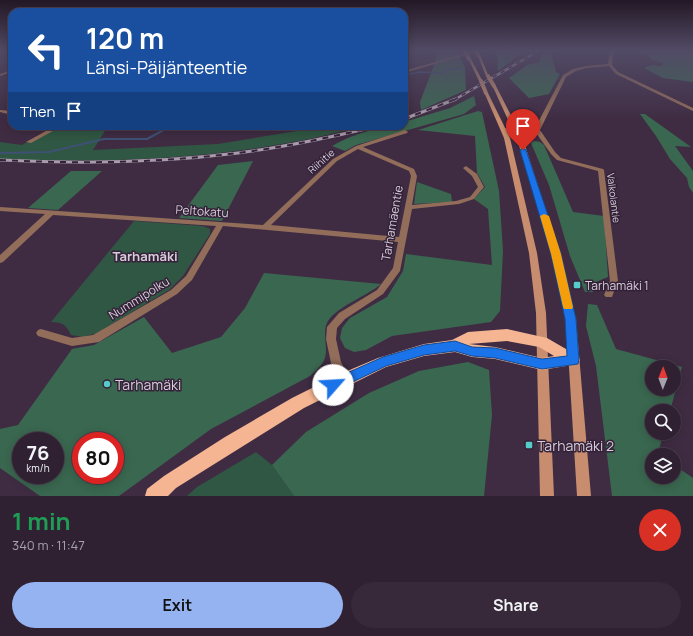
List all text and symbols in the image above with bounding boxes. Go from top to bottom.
text: 120 m [86,19,164,57]
icon: left [20,24,72,76]
text: Länsi-Päijänteentie [86,55,247,79]
icon: arrive [63,100,85,122]
text: Then [20,101,55,122]
pin [506,109,540,150]
icon: arrive [512,115,534,137]
street label: Riihitie [305,145,338,177]
street label: Valkolantie [604,172,624,224]
street label: Tarhamäentie [377,184,407,262]
street label: Peltokatu [175,201,229,221]
district label: Tarhamäki [112,247,178,265]
street label: Nummipolku [105,273,173,323]
place label: Tarhamäki 1 [585,277,649,294]
marker: Tarhamäki 1 [572,280,582,290]
north arrow [645,360,681,396]
map controls [645,360,681,484]
position arrow [312,364,354,406]
place label: Tarhamäki [115,375,181,394]
marker: Tarhamäki [102,379,112,389]
button: search [645,404,681,440]
speed limit sign: 80 [72,432,124,484]
place label: Tarhamäki 2 [537,436,614,455]
text: 76 [26,439,50,466]
marker: Tarhamäki 2 [524,440,534,450]
button: layers [645,448,681,484]
text: km/h [26,461,50,475]
text: 1 min [12,504,71,537]
button: close [639,509,681,551]
text: 340 m · 11:47 [12,536,85,554]
button: Exit [12,582,343,628]
button: Share [351,582,681,628]

